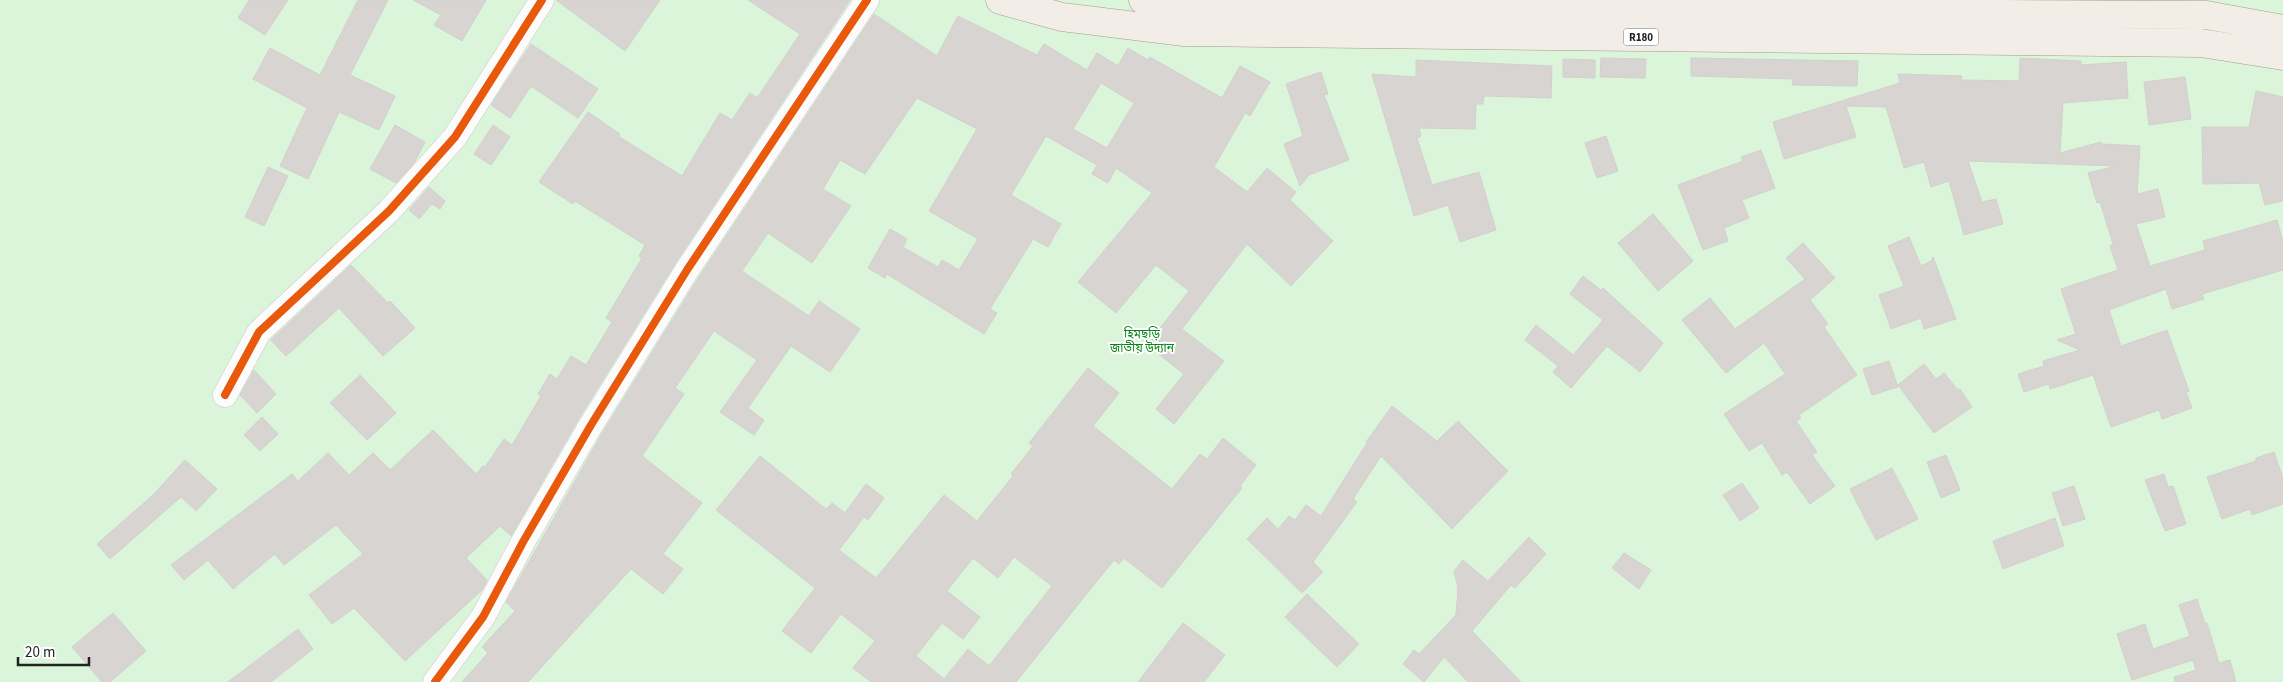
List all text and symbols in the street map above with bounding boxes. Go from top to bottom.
road number: R180 [1624,28,1658,46]
park label: হিমছড়ি জাতীয় উদ্যান [1109,326,1175,357]
scale bar [18,634,89,666]
text: 20 m [25,642,55,663]

